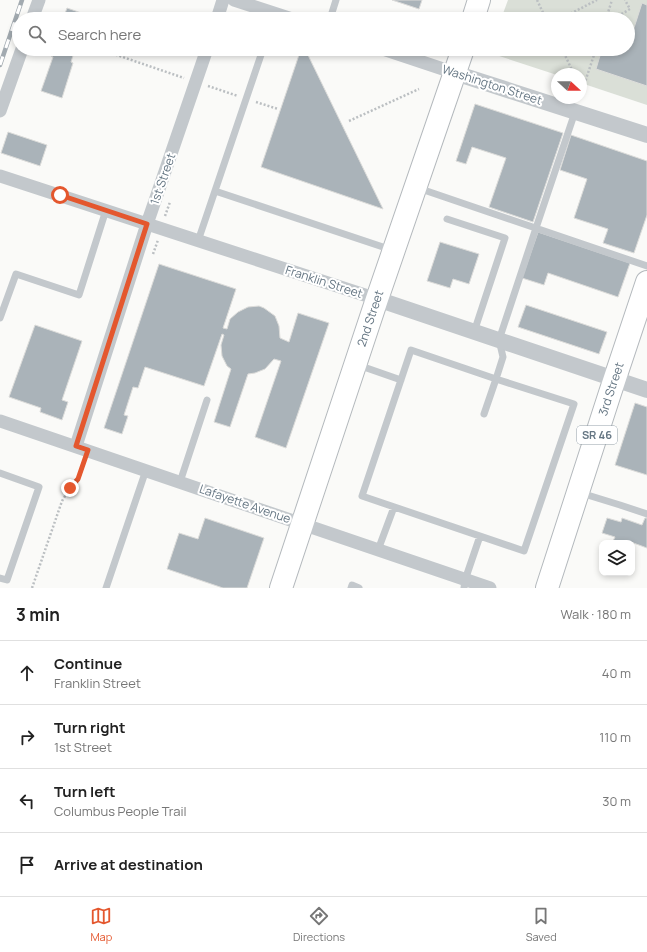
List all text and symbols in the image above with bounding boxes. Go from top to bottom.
search box [12,12,635,56]
icon: search [26,23,48,45]
text: Search here [58,24,141,45]
street label: Washington Street [440,60,545,109]
north arrow [551,68,587,104]
street label: 1st Street [146,151,179,207]
route start [51,186,69,204]
street label: Franklin Street [283,261,365,302]
street label: 2nd Street [353,288,388,349]
street label: 3rd Street [594,360,628,418]
road number: SR 46 [577,426,617,444]
route end [61,479,79,497]
street label: Lafayette Avenue [197,480,293,527]
map controls [599,540,635,576]
button: layers [599,540,635,576]
text: 3 min [16,603,60,626]
text: Walk · 180 m [560,605,631,623]
text: Continue [54,653,122,674]
icon: ahead [16,662,38,684]
text: 40 m [602,664,631,682]
text: Franklin Street [54,674,141,692]
text: Turn right [54,717,125,738]
icon: right [16,726,38,748]
text: 110 m [599,728,631,746]
text: 1st Street [54,738,112,756]
text: Turn left [54,781,116,802]
icon: left [16,790,38,812]
text: 30 m [602,792,631,810]
text: Columbus People Trail [54,802,186,820]
icon: arrive [16,854,38,876]
text: Arrive at destination [54,854,203,875]
tab: Map [90,905,112,944]
tab: Directions [293,905,345,944]
tab: Saved [526,905,557,944]

